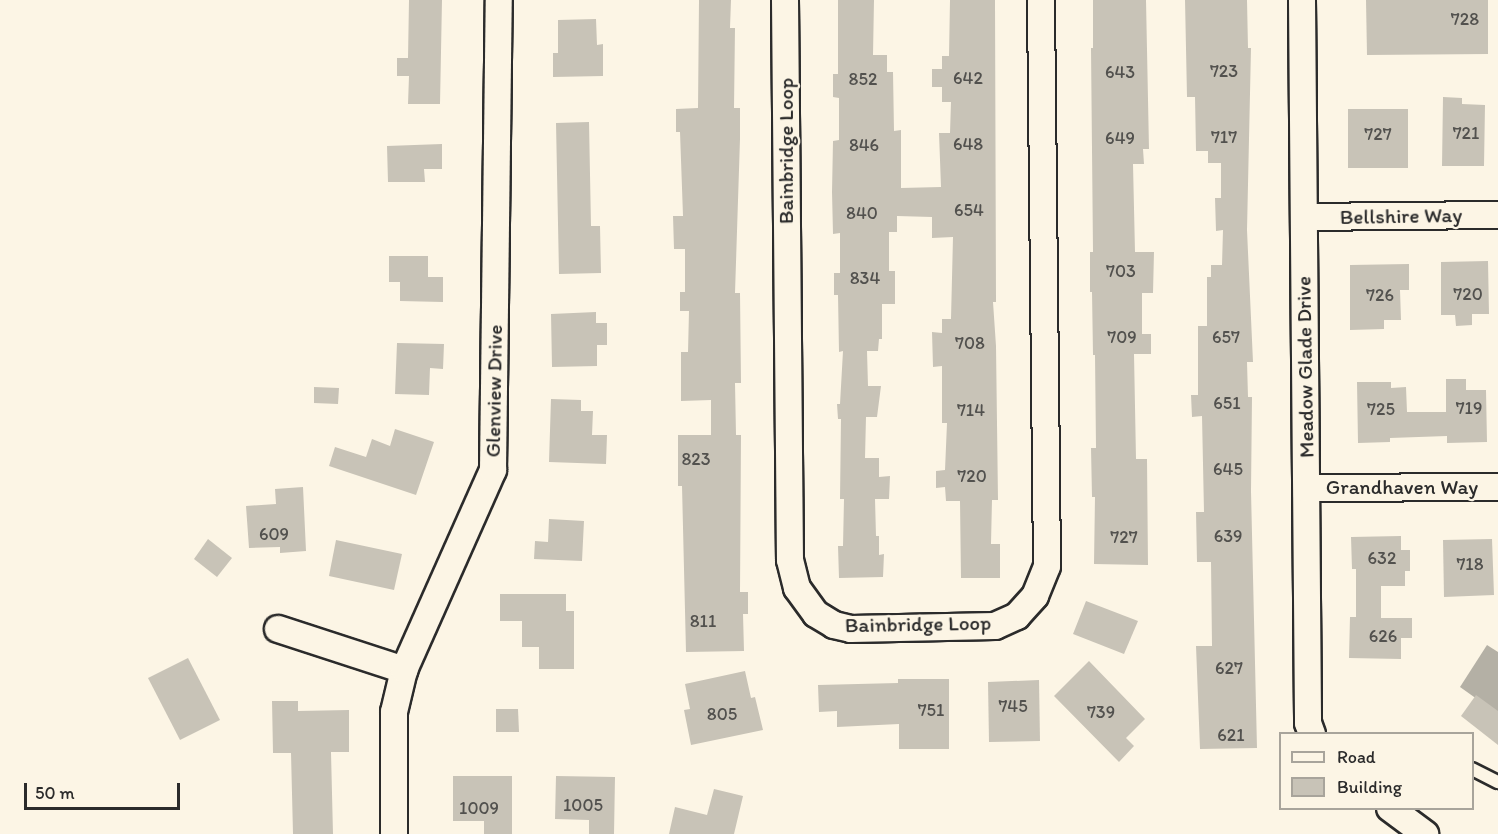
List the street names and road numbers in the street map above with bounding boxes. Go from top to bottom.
street label: Bainbridge Loop [773,78,799,224]
street label: Bellshire Way [1340,202,1462,230]
street label: Meadow Glade Drive [1291,275,1319,459]
street label: Glenview Drive [480,324,508,458]
street label: Grandhaven Way [1326,474,1478,500]
street label: Bainbridge Loop [845,610,991,638]

